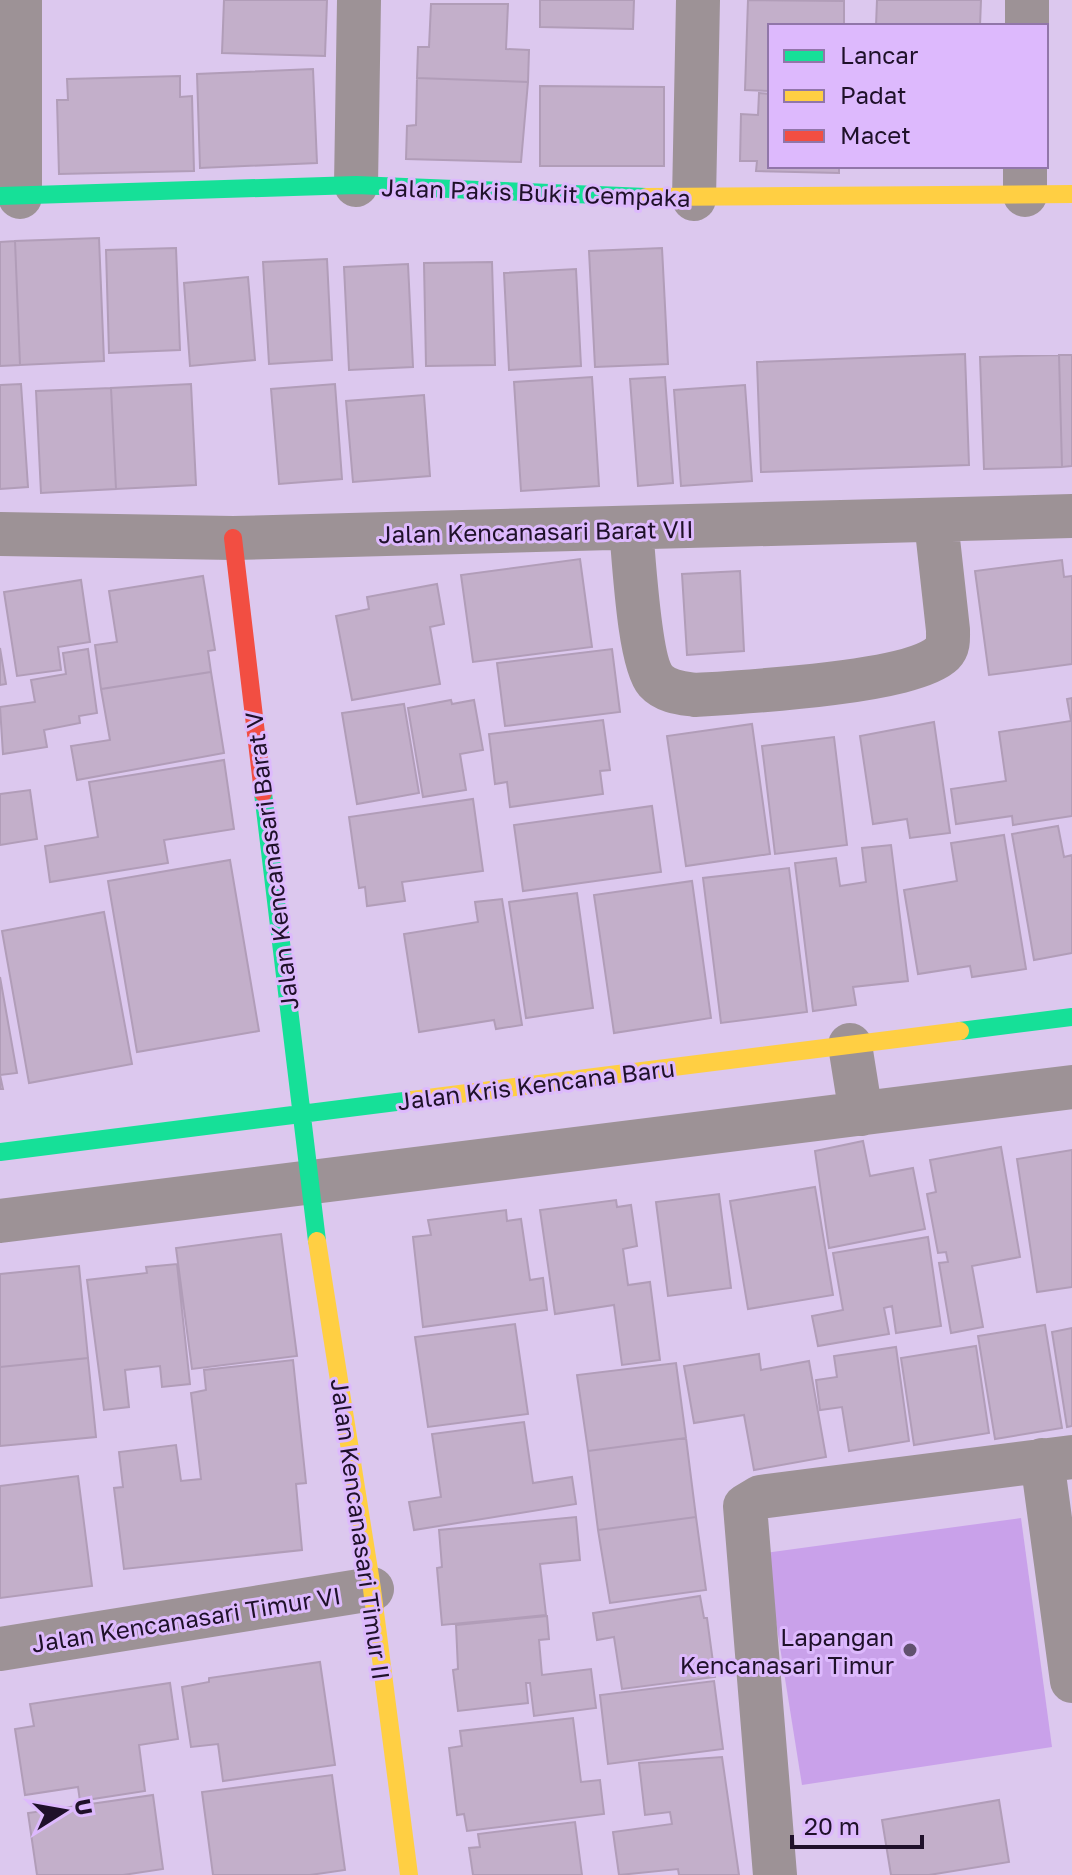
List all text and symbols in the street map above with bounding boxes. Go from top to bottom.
legend [768,24,1048,168]
text: Lancar [840,40,918,69]
text: Padat [840,80,907,109]
text: Macet [840,120,911,149]
street label: Jalan Pakis Bukit Cempaka [381,172,691,212]
street label: Jalan Kencanasari Barat VII [378,514,694,548]
street label: Jalan Kencanasari Barat V [238,710,304,1012]
street label: Jalan Kris Kencana Baru [396,1053,676,1115]
street label: Jalan Kencanasari Timur II [325,1376,397,1682]
street label: Jalan Kencanasari Timur VI [29,1580,343,1658]
place label: Lapangan Kencanasari Timur [680,1622,894,1679]
marker: Lapangan Kencanasari Timur [901,1641,919,1659]
north arrow [24,1771,104,1851]
text: U [69,1797,99,1818]
scale bar [792,1799,922,1849]
text: 20 m [804,1811,860,1840]

